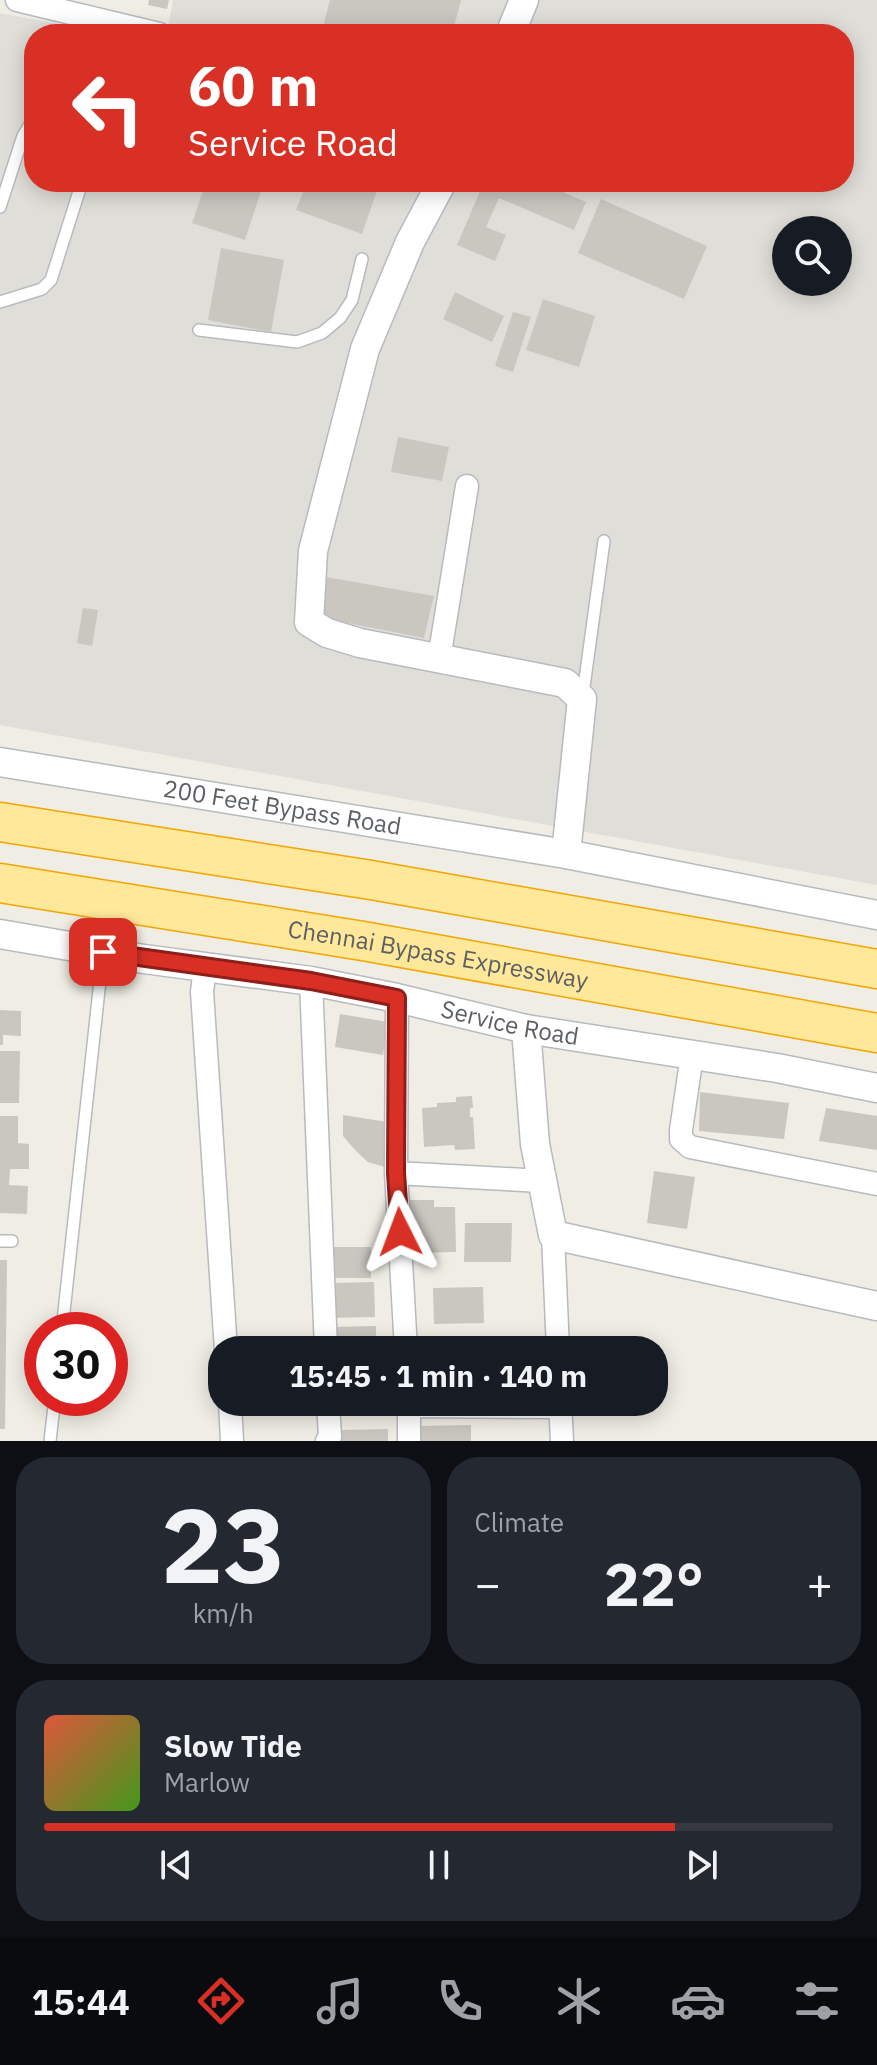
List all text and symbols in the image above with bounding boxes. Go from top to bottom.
text: 60 m [188,49,318,121]
icon: left [56,56,160,160]
text: Service Road [188,119,398,166]
map controls [772,216,852,296]
button: search [772,216,852,296]
street label: 200 Feet Bypass Road [161,772,404,842]
street label: Chennai Bypass Expressway [286,912,591,996]
pin [69,918,137,986]
icon: arrive [81,930,125,974]
street label: Service Road [438,992,581,1052]
position arrow [358,1190,442,1274]
speed limit sign: 30 [24,1312,128,1416]
text: 15:45 · 1 min · 140 m [289,1356,587,1395]
text: 23 [161,1476,286,1612]
text: Climate [475,1505,564,1539]
text: 22° [604,1544,704,1623]
text: − [475,1555,501,1612]
text: + [807,1555,833,1612]
text: km/h [193,1596,254,1630]
text: Slow Tide [164,1726,302,1765]
text: Marlow [164,1765,250,1799]
icon: previous [154,1843,198,1887]
icon: pause [417,1843,461,1887]
icon: next [680,1843,724,1887]
icon: directions [193,1973,249,2029]
icon: music [312,1973,368,2029]
icon: phone [432,1973,488,2029]
icon: climate [551,1973,607,2029]
icon: car [670,1973,726,2029]
icon: filters [789,1973,845,2029]
text: 15:44 [32,1978,130,2025]

